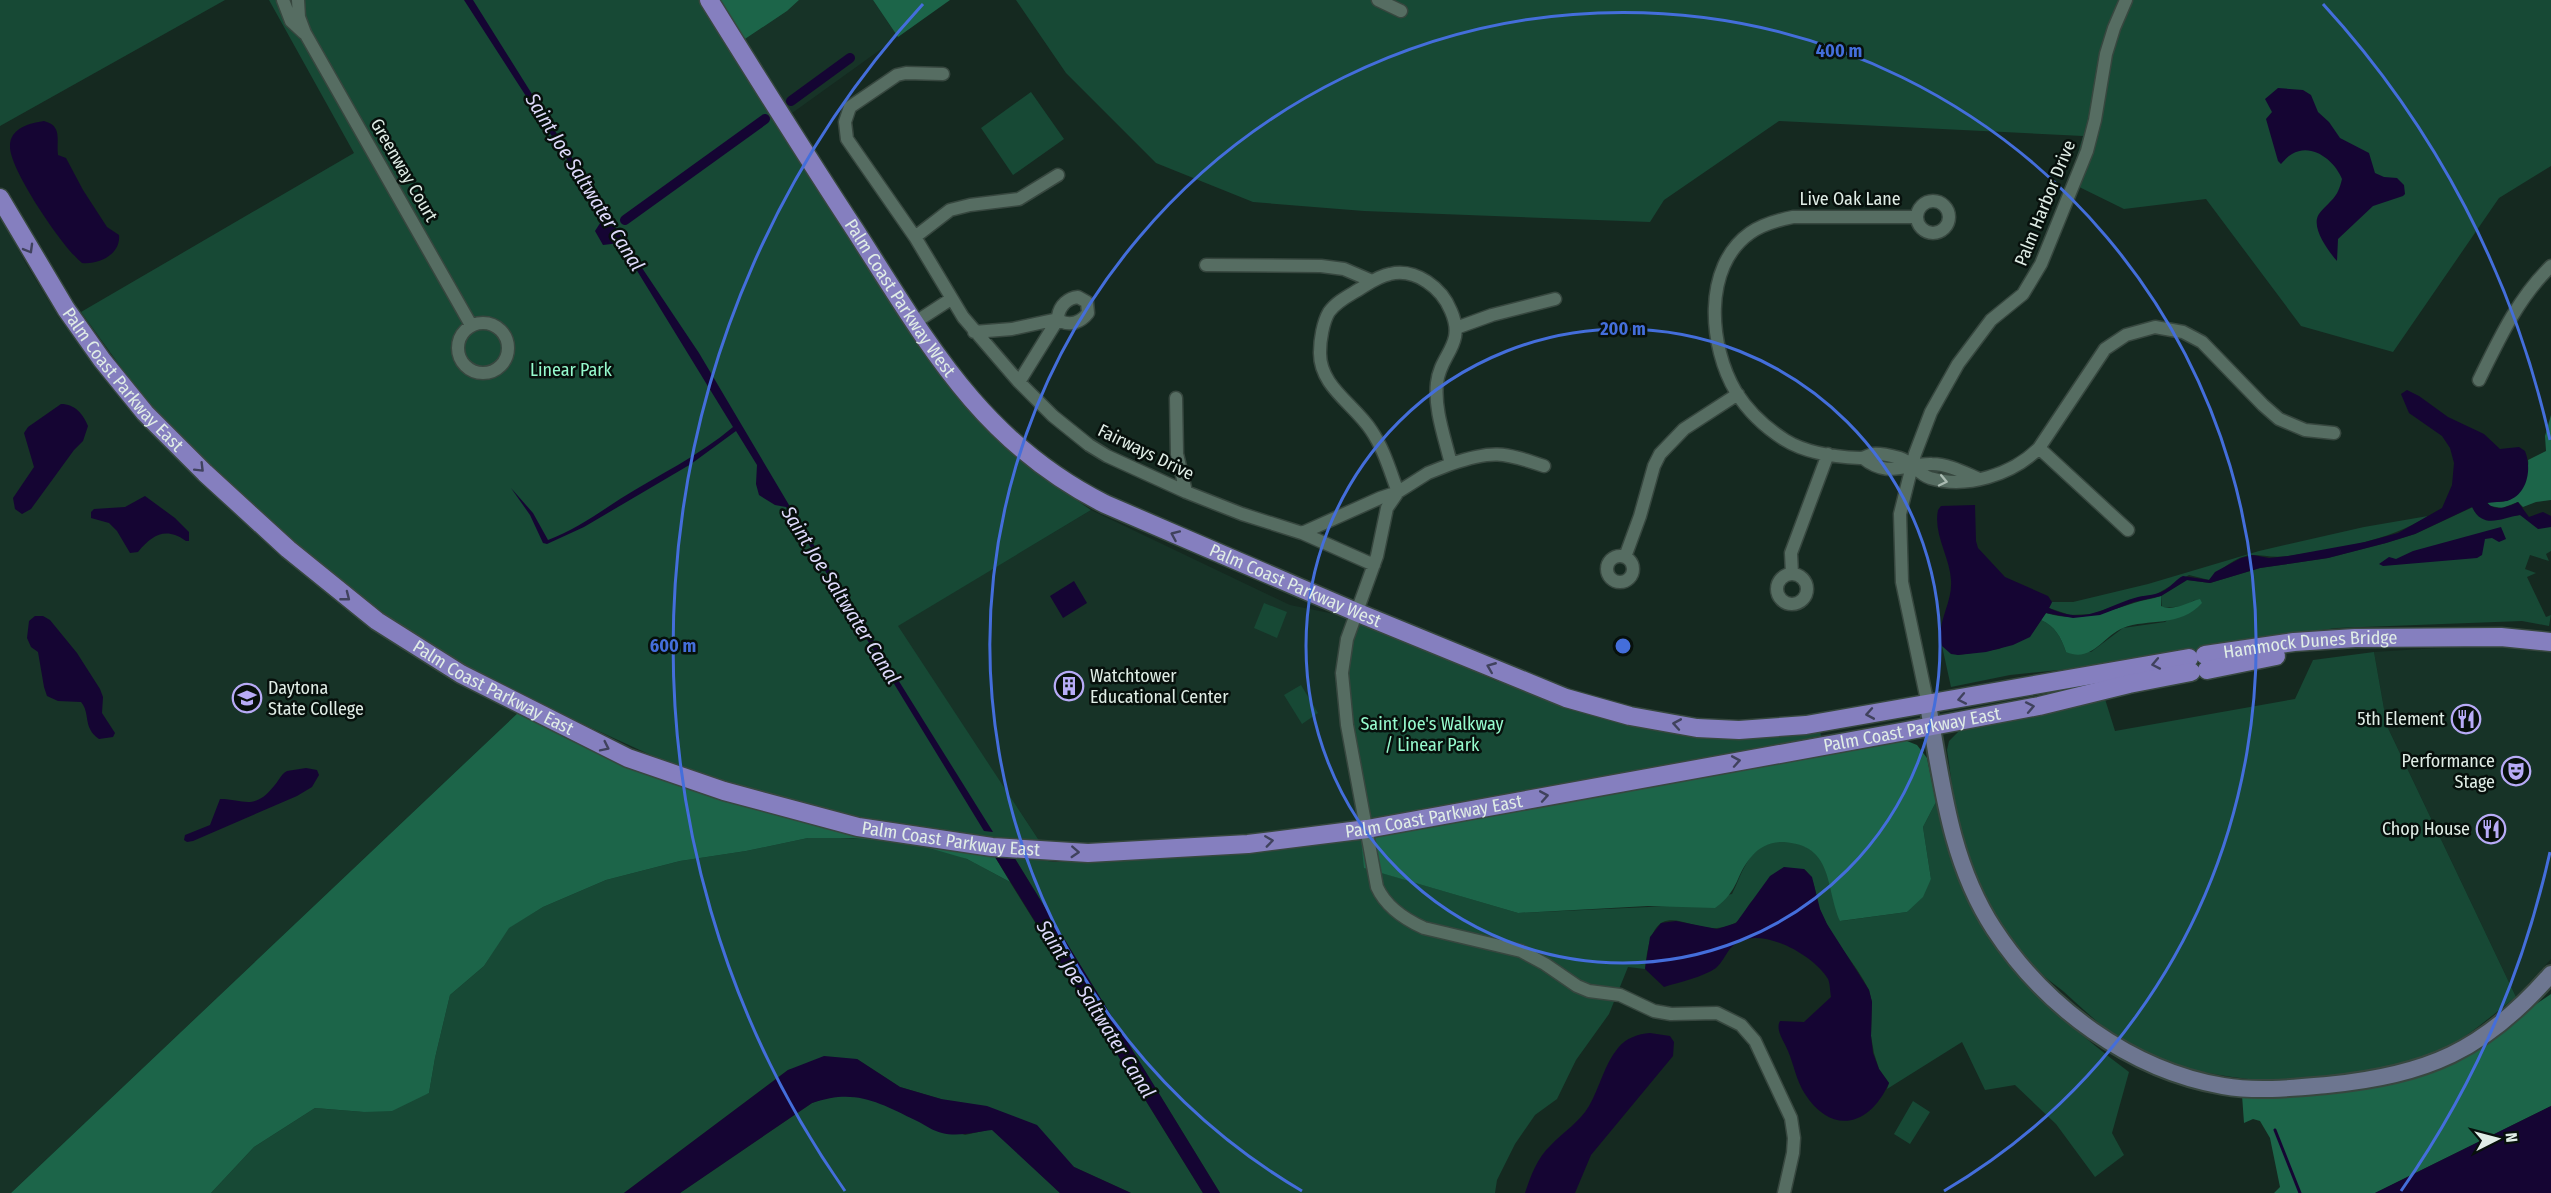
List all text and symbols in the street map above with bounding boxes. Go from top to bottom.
text: 400 m [1816,40,1862,62]
water label: Saint Joe Saltwater Canal [520,88,650,275]
street label: Greenway Court [366,114,442,226]
street label: Palm Harbor Drive [2010,137,2080,269]
street label: Live Oak Lane [1799,188,1901,210]
street label: Palm Coast Parkway West [840,215,960,381]
one-way arrow [21,243,33,253]
street label: Palm Coast Parkway East [58,304,188,456]
text: 200 m [1599,318,1646,340]
park label: Linear Park [530,359,613,381]
street label: Fairways Drive [1094,419,1198,485]
one-way arrow [193,460,204,471]
one-way arrow [1938,473,1948,486]
water label: Saint Joe Saltwater Canal [776,501,906,688]
one-way arrow [1171,530,1182,542]
street label: Palm Coast Parkway West [1206,539,1385,632]
one-way arrow [340,589,351,600]
street label: Hammock Dunes Bridge [2222,627,2398,663]
street label: Palm Coast Parkway East [409,635,577,740]
text: 600 m [650,635,696,657]
centre of rings [1613,636,1633,656]
one-way arrow [2151,657,2161,670]
one-way arrow [1486,662,1497,674]
place label: Watchtower Educational Center [1090,665,1229,708]
building icon: Watchtower Educational Center [1053,670,1085,702]
place label: Daytona State College [268,677,364,720]
school or university icon: Daytona State College [231,682,263,714]
one-way arrow [1957,691,1967,704]
one-way arrow [2025,701,2035,714]
street label: Palm Coast Parkway East [1822,702,2002,757]
restaurant icon: 5th Element [2450,703,2482,735]
one-way arrow [1865,708,1875,720]
place label: 5th Element [2357,708,2445,730]
park label: Saint Joe's Walkway / Linear Park [1360,713,1504,756]
one-way arrow [1672,718,1682,731]
one-way arrow [599,739,610,751]
place label: Performance Stage [2401,750,2495,793]
one-way arrow [1731,755,1741,768]
theatre icon: Performance Stage [2500,755,2532,787]
street label: Palm Coast Parkway East [1344,790,1524,843]
one-way arrow [1539,790,1549,803]
restaurant icon: Chop House [2475,813,2507,845]
street label: Palm Coast Parkway East [860,817,1041,861]
place label: Chop House [2382,818,2470,840]
one-way arrow [1265,836,1274,848]
one-way arrow [1070,846,1079,859]
water label: Saint Joe Saltwater Canal [1031,915,1161,1102]
north arrow [2467,1109,2527,1169]
text: N [2501,1132,2521,1143]

